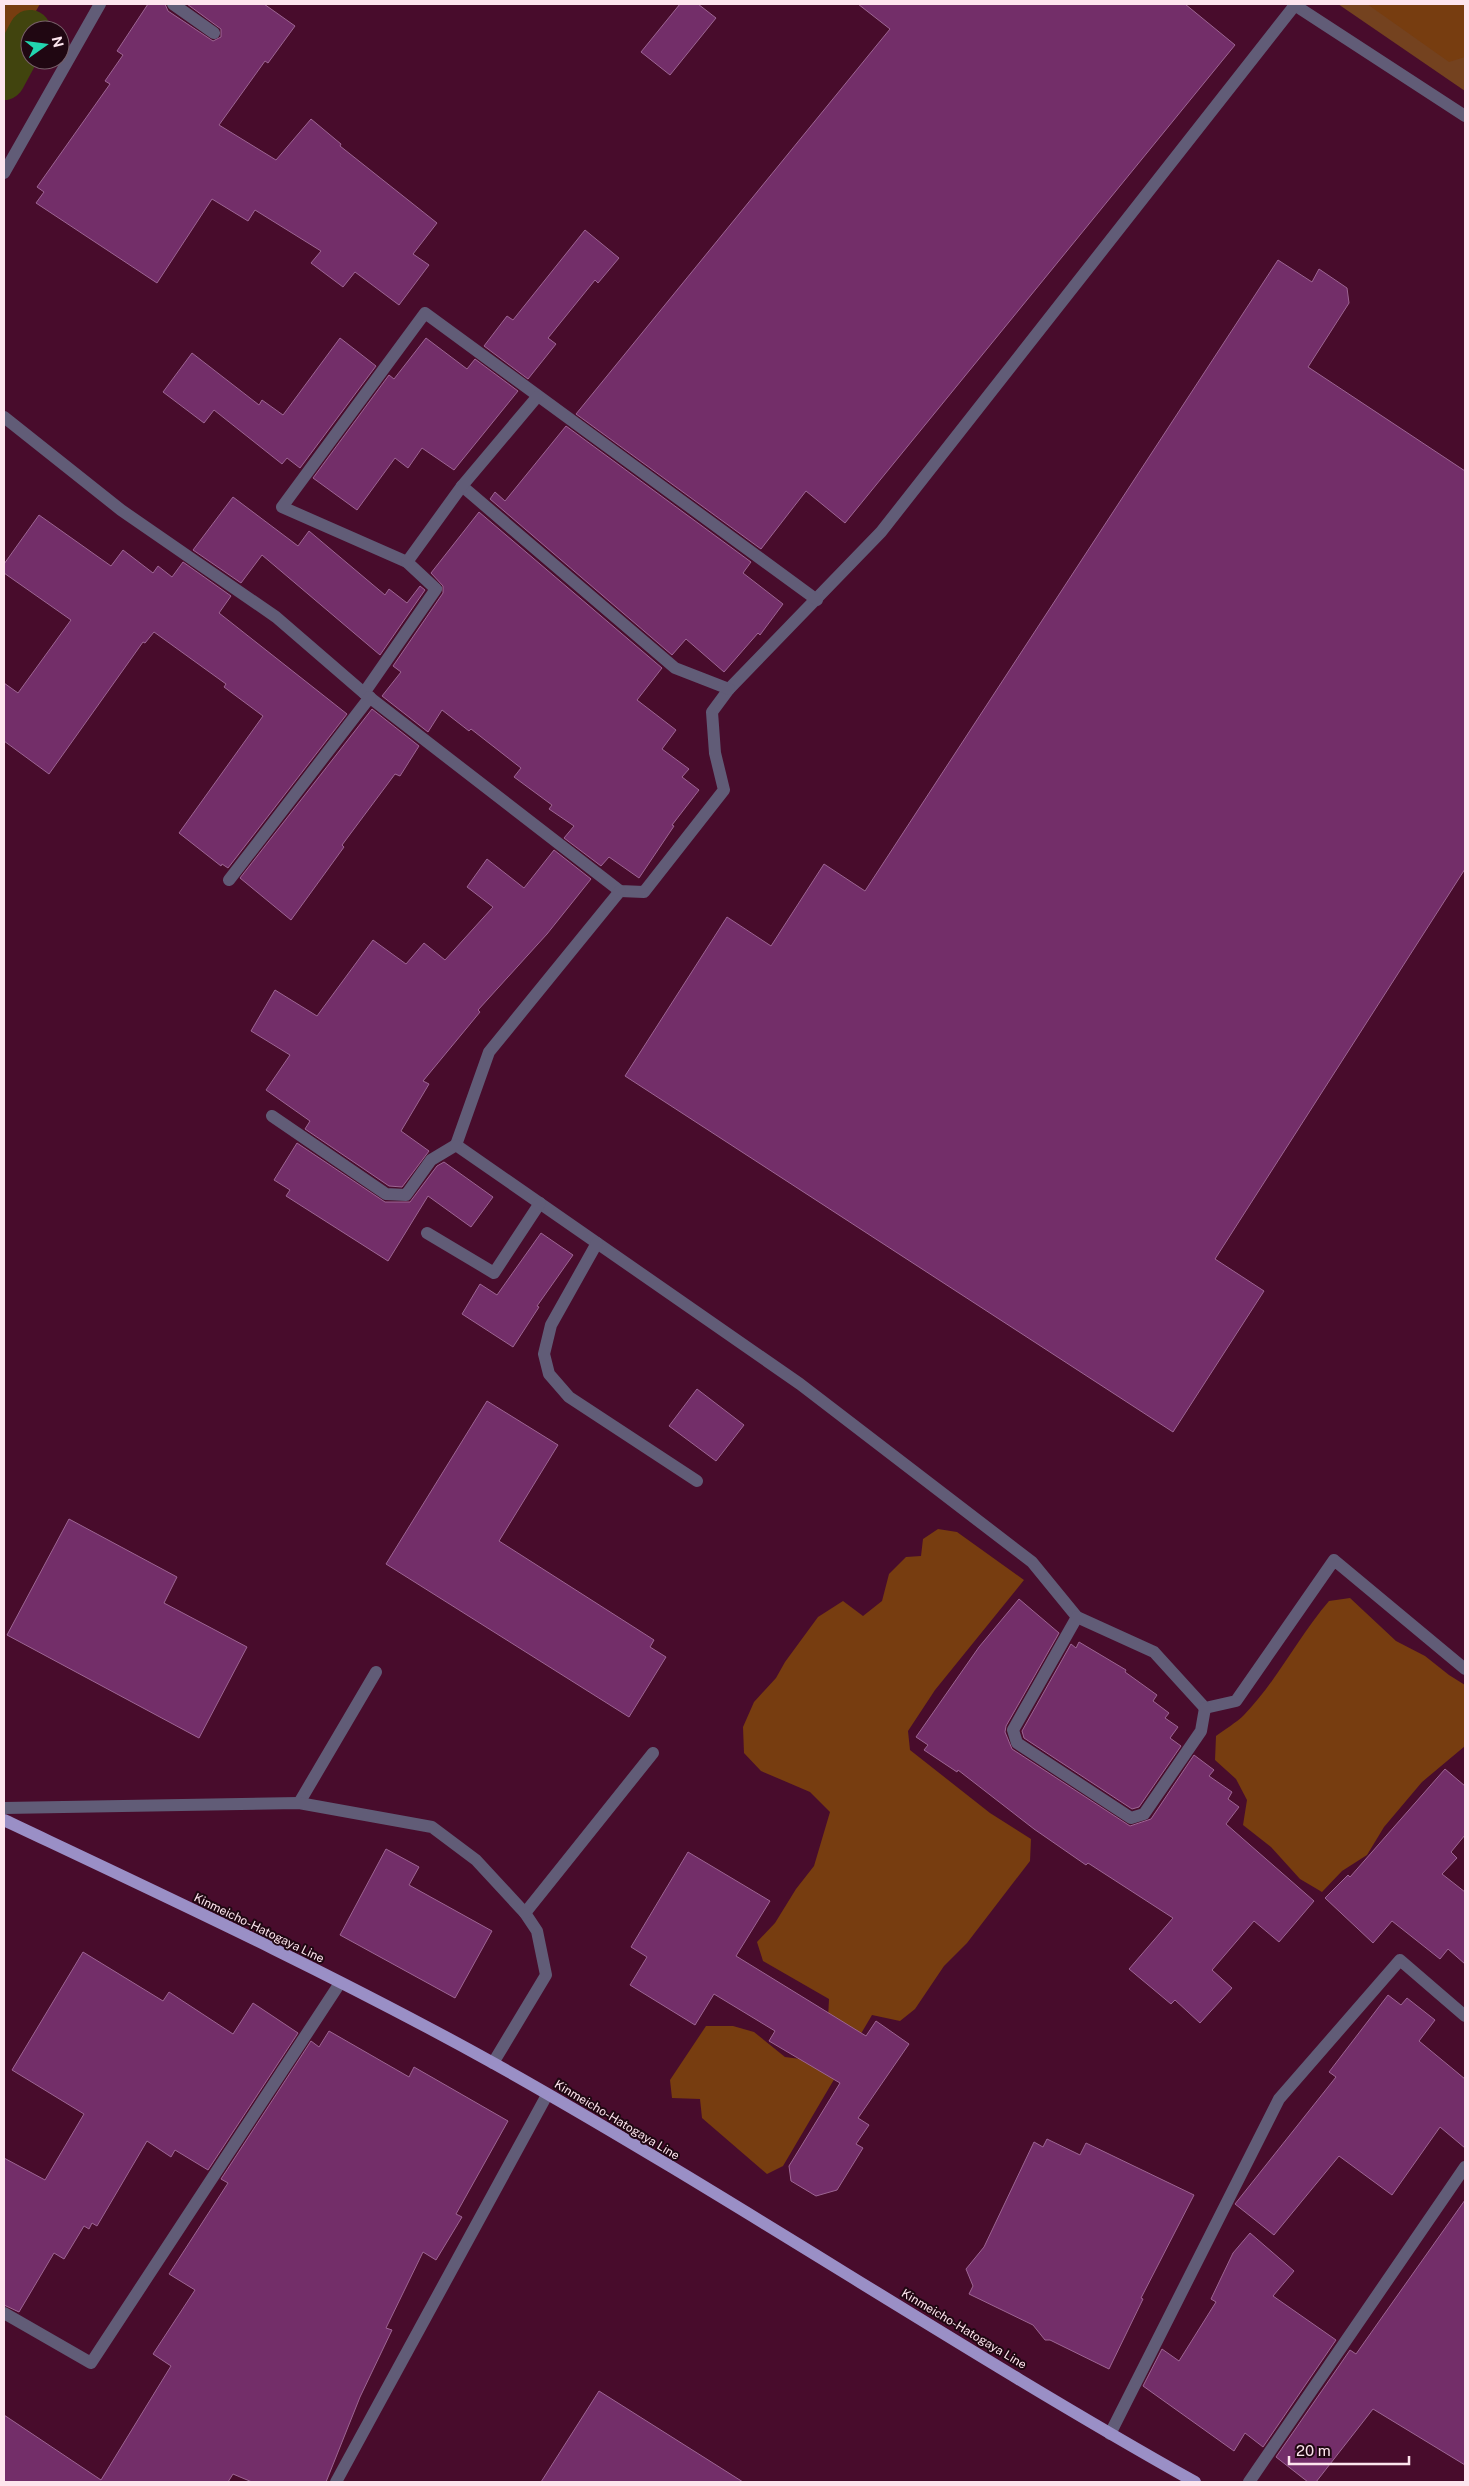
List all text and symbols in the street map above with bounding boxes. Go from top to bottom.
north arrow [20,20,70,70]
text: N [49,35,67,49]
street label: Kinmeicho-Hatogaya Line [192,1890,327,1966]
street label: Kinmeicho-Hatogaya Line [552,2077,682,2163]
street label: Kinmeicho-Hatogaya Line [899,2286,1029,2372]
scale bar [1289,2434,1409,2466]
text: 20 m [1296,2442,1331,2459]

